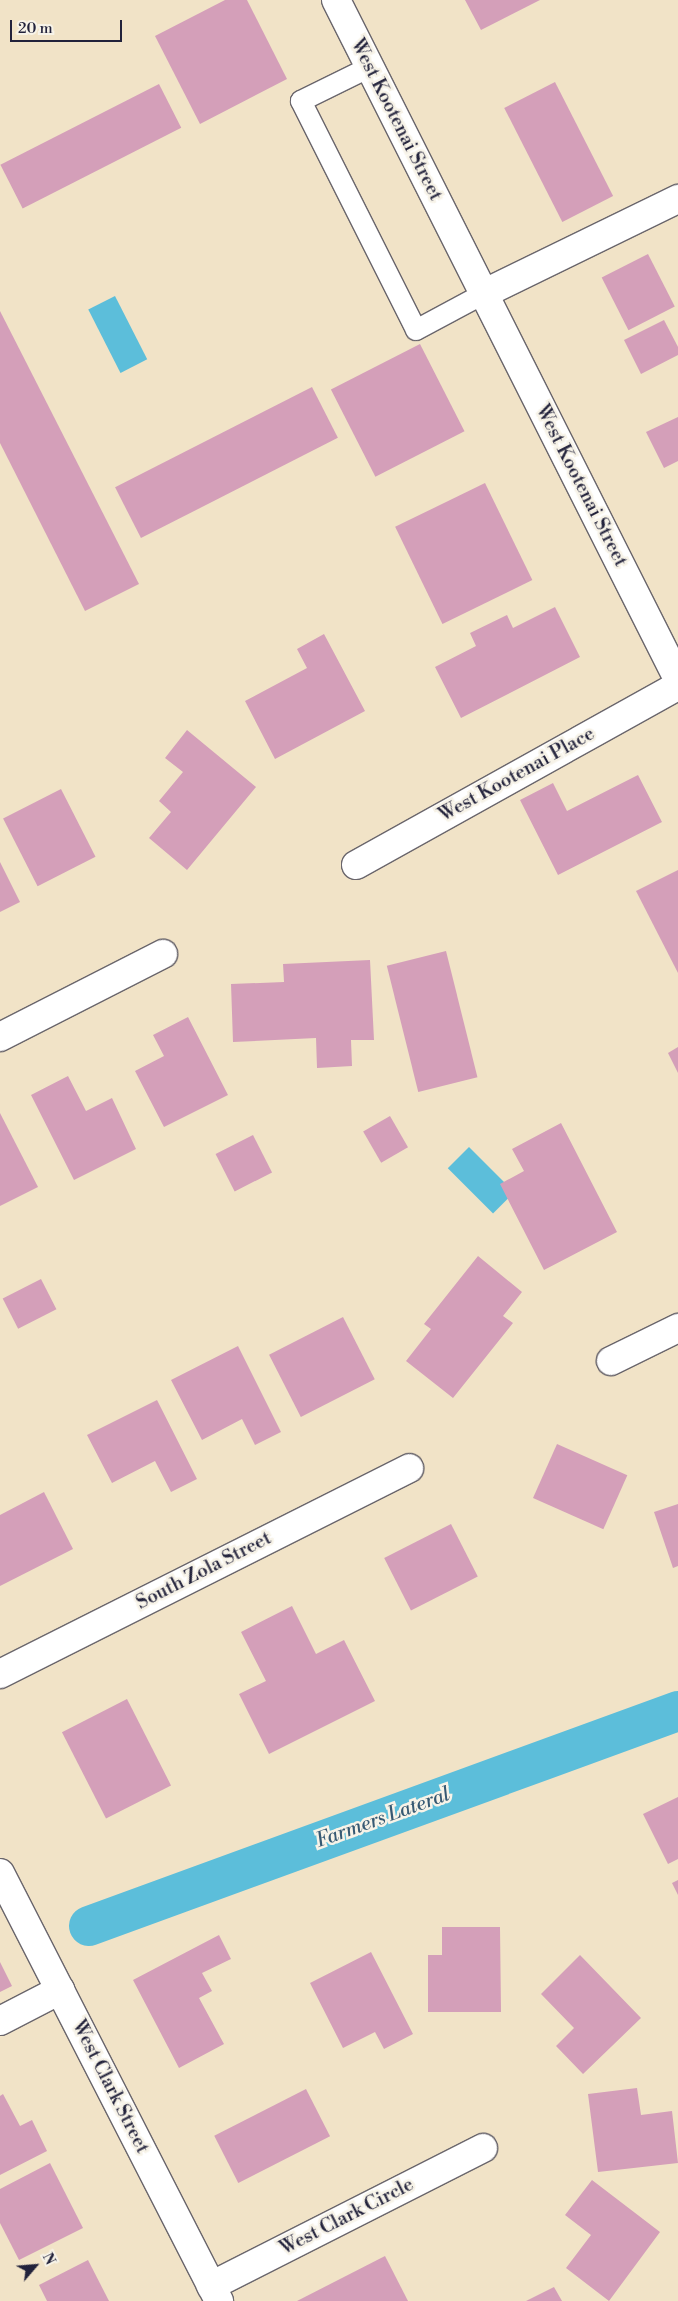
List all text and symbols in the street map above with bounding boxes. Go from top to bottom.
scale bar [12,10,125,42]
text: 20 m [18,19,53,38]
street label: West Kootenai Street [345,35,447,205]
street label: West Kootenai Street [530,401,632,571]
street label: West Kootenai Place [435,723,599,827]
street label: South Zola Street [133,1527,275,1615]
water label: Farmers Lateral [313,1783,453,1853]
street label: West Clark Street [67,2017,153,2157]
street label: West Clark Circle [276,2174,418,2260]
north arrow [10,2241,60,2291]
text: N [38,2250,59,2268]

